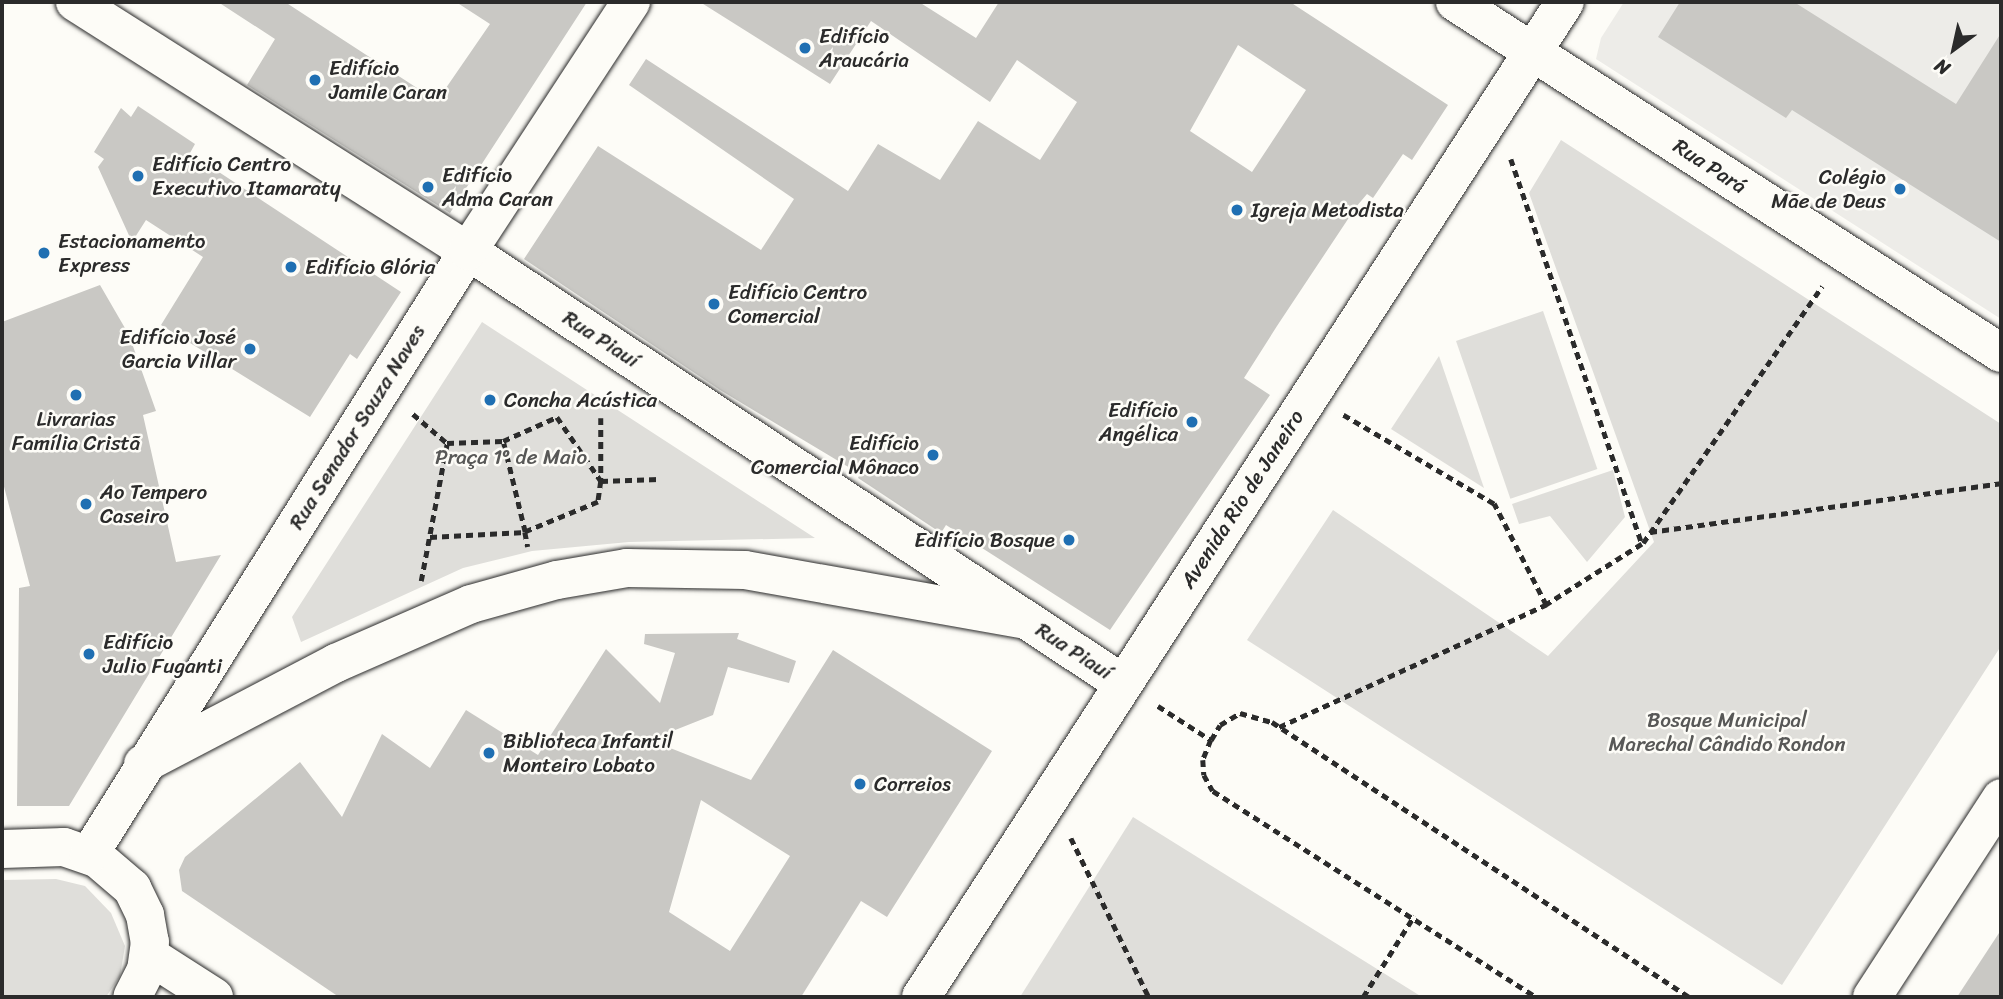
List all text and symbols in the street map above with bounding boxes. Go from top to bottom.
north arrow [1919,14,1989,84]
place label: Edifício Araucária [819,23,909,73]
marker: Edifício Araucária [797,40,813,56]
text: N [1928,50,1957,84]
place label: Edifício Jamile Caran [329,55,447,105]
marker: Edifício Jamile Caran [307,72,323,88]
street label: Rua Pará [1669,133,1751,199]
place label: Edifício Centro Executivo Itamaraty [152,151,341,201]
place label: Edifício Adma Caran [442,162,553,212]
place label: Colégio Mãe de Deus [1770,164,1886,214]
marker: Edifício Centro Executivo Itamaraty [130,168,146,184]
marker: Edifício Adma Caran [420,179,436,195]
marker: Colégio Mãe de Deus [1892,181,1908,197]
place label: Igreja Metodista [1251,197,1404,223]
marker: Igreja Metodista [1229,202,1245,218]
place label: Estacionamento Express [58,228,205,278]
marker: Estacionamento Express [36,245,52,261]
place label: Edifício Glória [305,254,435,280]
marker: Edifício Glória [283,259,299,275]
place label: Edifício Centro Comercial [728,279,867,329]
marker: Edifício Centro Comercial [706,296,722,312]
street label: Rua Piauí [558,305,644,373]
street label: Rua Senador Souza Naves [283,319,431,535]
place label: Edifício José Garcia Villar [119,324,236,374]
marker: Edifício José Garcia Villar [242,341,258,357]
marker: Livrarias Família Cristã [68,387,84,403]
place label: Concha Acústica [504,387,657,413]
marker: Concha Acústica [482,392,498,408]
place label: Edifício Angélica [1099,397,1178,447]
street label: Avenida Rio de Janeiro [1175,405,1309,593]
place label: Livrarias Família Cristã [12,406,140,456]
marker: Edifício Angélica [1184,414,1200,430]
place label: Edifício Comercial Mônaco [751,430,919,480]
park label: Praça 1º de Maio [435,444,587,470]
marker: Edifício Comercial Mônaco [925,447,941,463]
place label: Ao Tempero Caseiro [100,479,207,529]
marker: Ao Tempero Caseiro [78,496,94,512]
place label: Edifício Bosque [914,527,1055,553]
marker: Edifício Bosque [1061,532,1077,548]
street label: Rua Piauí [1031,617,1117,685]
place label: Edifício Julio Fuganti [103,629,221,679]
marker: Edifício Julio Fuganti [81,646,97,662]
park label: Bosque Municipal Marechal Cândido Rondon [1608,707,1846,757]
place label: Biblioteca Infantil Monteiro Lobato [503,728,673,778]
marker: Biblioteca Infantil Monteiro Lobato [481,745,497,761]
place label: Correios [874,771,951,797]
marker: Correios [852,776,868,792]

